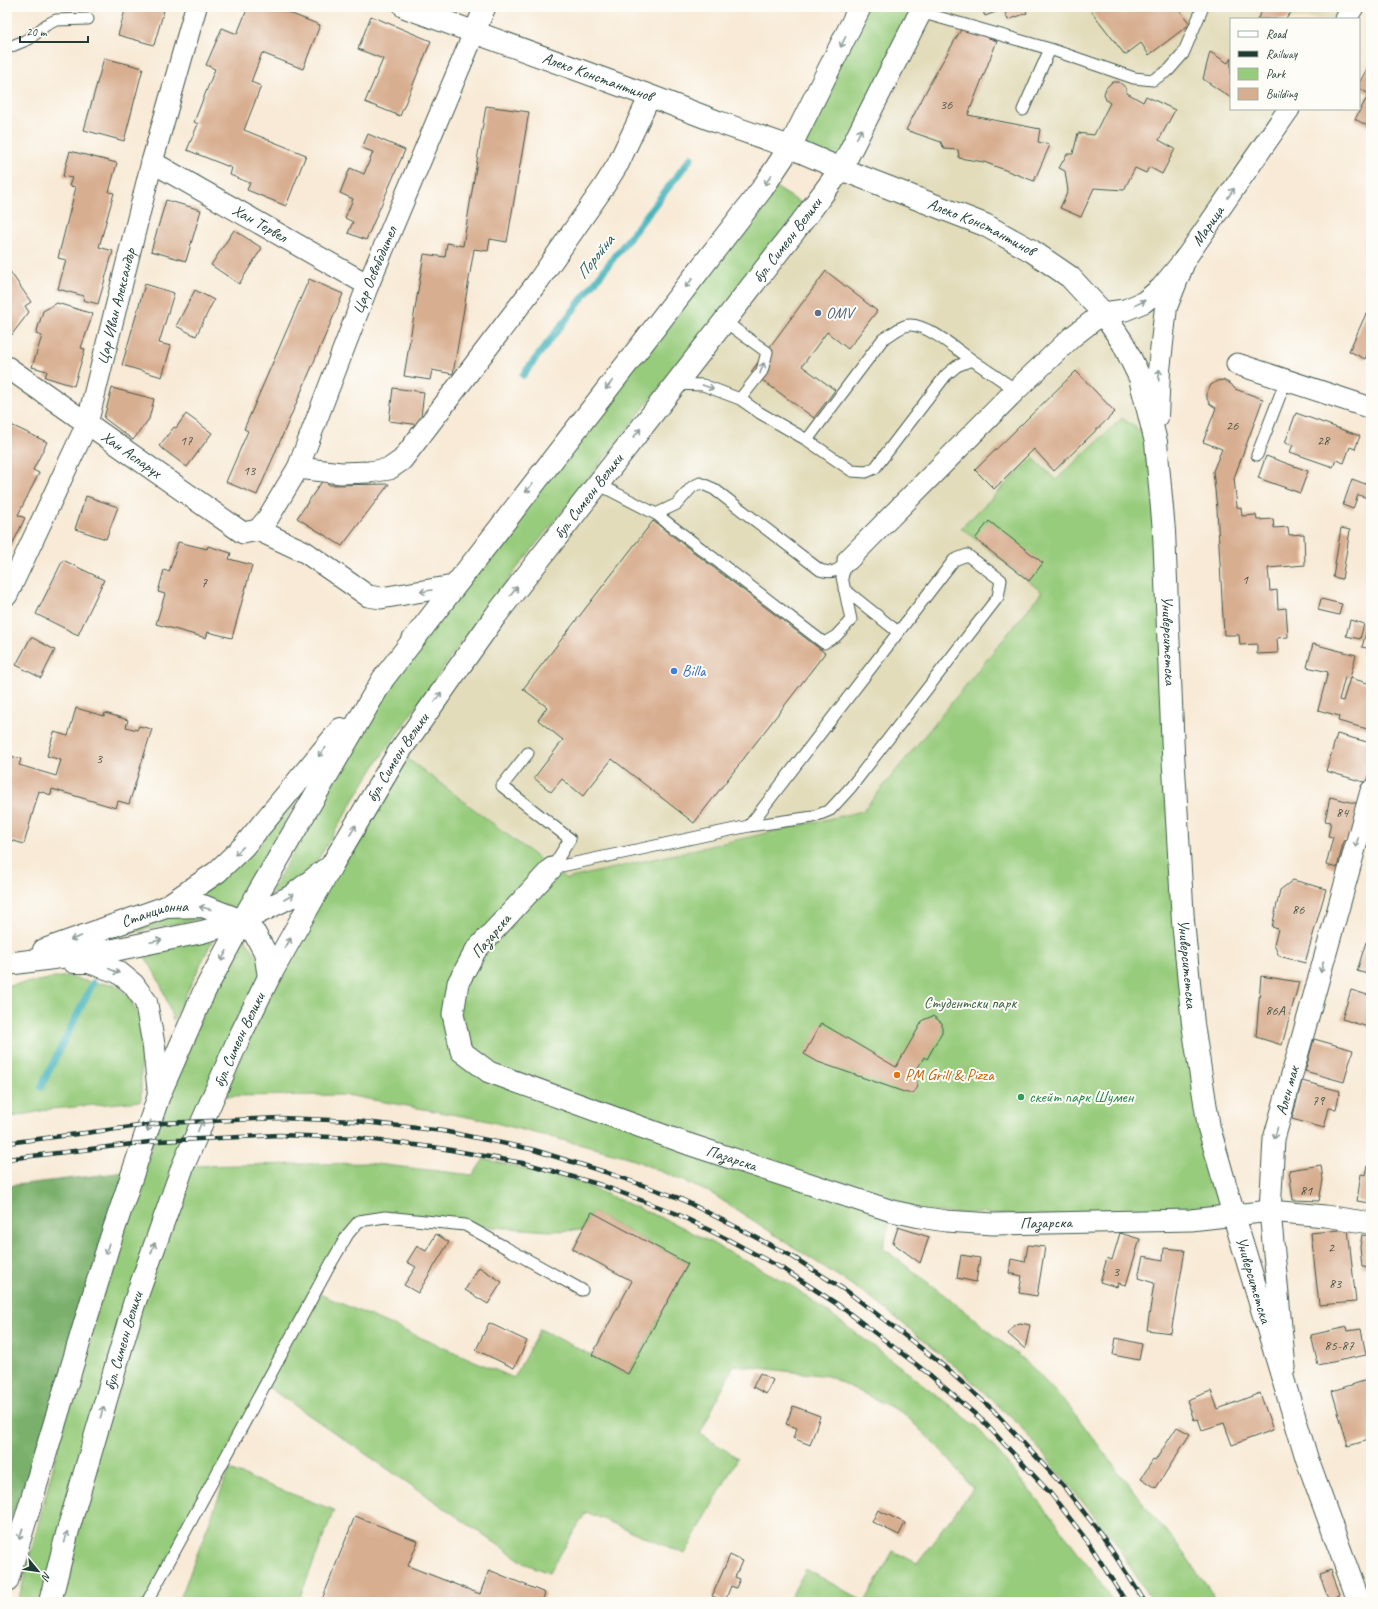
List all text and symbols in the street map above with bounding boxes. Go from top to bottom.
scale bar [20,18,88,44]
legend [1230,18,1360,110]
text: 20 m [26,24,48,40]
text: Road [1266,26,1288,42]
one-way arrow [839,36,846,48]
text: Railway [1266,46,1298,62]
street label: Алеко Константинов [540,48,658,107]
text: Park [1266,66,1287,82]
text: Building [1266,86,1298,102]
house number: 36 [940,96,953,113]
one-way arrow [856,128,863,140]
one-way arrow [764,174,772,185]
one-way arrow [1227,188,1235,199]
street label: бул. Симеон Велики [748,193,827,287]
street label: Алеко Константинов [925,194,1041,262]
street label: Хан Тервел [229,200,292,247]
street label: Марица [1187,201,1230,250]
street label: Цар Освободител [348,222,402,317]
water label: Поройна [571,230,620,283]
street label: Цар Иван Александър [92,245,141,367]
one-way arrow [684,277,693,288]
one-way arrow [1134,299,1146,306]
place label: OMV [826,303,856,323]
marker: OMV [813,308,823,318]
one-way arrow [759,362,767,374]
one-way arrow [1155,369,1162,382]
one-way arrow [605,380,613,391]
one-way arrow [702,384,714,392]
house number: 26 [1226,417,1239,434]
street label: Хан Аспарух [97,426,167,483]
one-way arrow [632,428,641,439]
house number: 17 [180,432,193,449]
house number: 28 [1317,432,1331,449]
street label: бул. Симеон Велики [549,449,628,542]
house number: 13 [243,462,257,479]
one-way arrow [525,483,534,494]
house number: 1 [1242,571,1249,588]
house number: 7 [201,574,208,591]
one-way arrow [510,586,518,597]
one-way arrow [420,587,433,595]
street label: Университетска [1157,596,1180,687]
place label: Billa [682,661,707,681]
marker: Billa [669,666,679,676]
one-way arrow [434,691,442,702]
street label: бул. Симеон Велики [362,708,434,806]
one-way arrow [318,747,327,757]
house number: 3 [96,750,104,767]
house number: 84 [1336,804,1350,821]
one-way arrow [350,824,358,836]
one-way arrow [1353,835,1360,848]
one-way arrow [234,847,244,856]
one-way arrow [283,893,295,901]
street label: Станционна [118,896,189,932]
house number: 86 [1292,901,1305,918]
one-way arrow [199,904,212,911]
street label: Пазарска [467,909,516,962]
street label: Университетска [1173,919,1202,1011]
one-way arrow [71,935,83,943]
one-way arrow [149,937,162,945]
one-way arrow [285,937,292,949]
one-way arrow [219,949,227,961]
one-way arrow [1318,960,1325,973]
one-way arrow [108,968,120,976]
street label: бул. Симеон Велики [209,988,270,1090]
park label: Студентски парк [924,993,1017,1013]
house number: 86A [1265,1002,1286,1019]
street label: Ален мак [1271,1062,1304,1117]
place label: PM Grill & Pizza [905,1065,995,1085]
marker: PM Grill & Pizza [892,1070,902,1080]
place label: скейт парк Шумен [1029,1087,1135,1107]
marker: скейт парк Шумен [1016,1092,1026,1102]
house number: 79 [1312,1092,1326,1109]
one-way arrow [145,1119,152,1132]
one-way arrow [196,1121,204,1133]
one-way arrow [1272,1126,1279,1139]
street label: Пазарска [704,1141,761,1176]
house number: 81 [1300,1182,1313,1199]
street label: Пазарска [1020,1212,1074,1233]
street label: Университетска [1231,1235,1276,1327]
house number: 2 [1328,1239,1336,1256]
one-way arrow [103,1242,110,1255]
one-way arrow [150,1242,158,1254]
house number: 3 [1113,1263,1121,1280]
house number: 83 [1329,1275,1343,1292]
street label: бул. Симеон Велики [99,1288,148,1393]
house number: 85-87 [1324,1337,1355,1354]
one-way arrow [99,1406,106,1419]
one-way arrow [17,1527,24,1540]
one-way arrow [63,1531,71,1544]
north arrow [18,1551,58,1591]
text: N [38,1569,55,1584]

